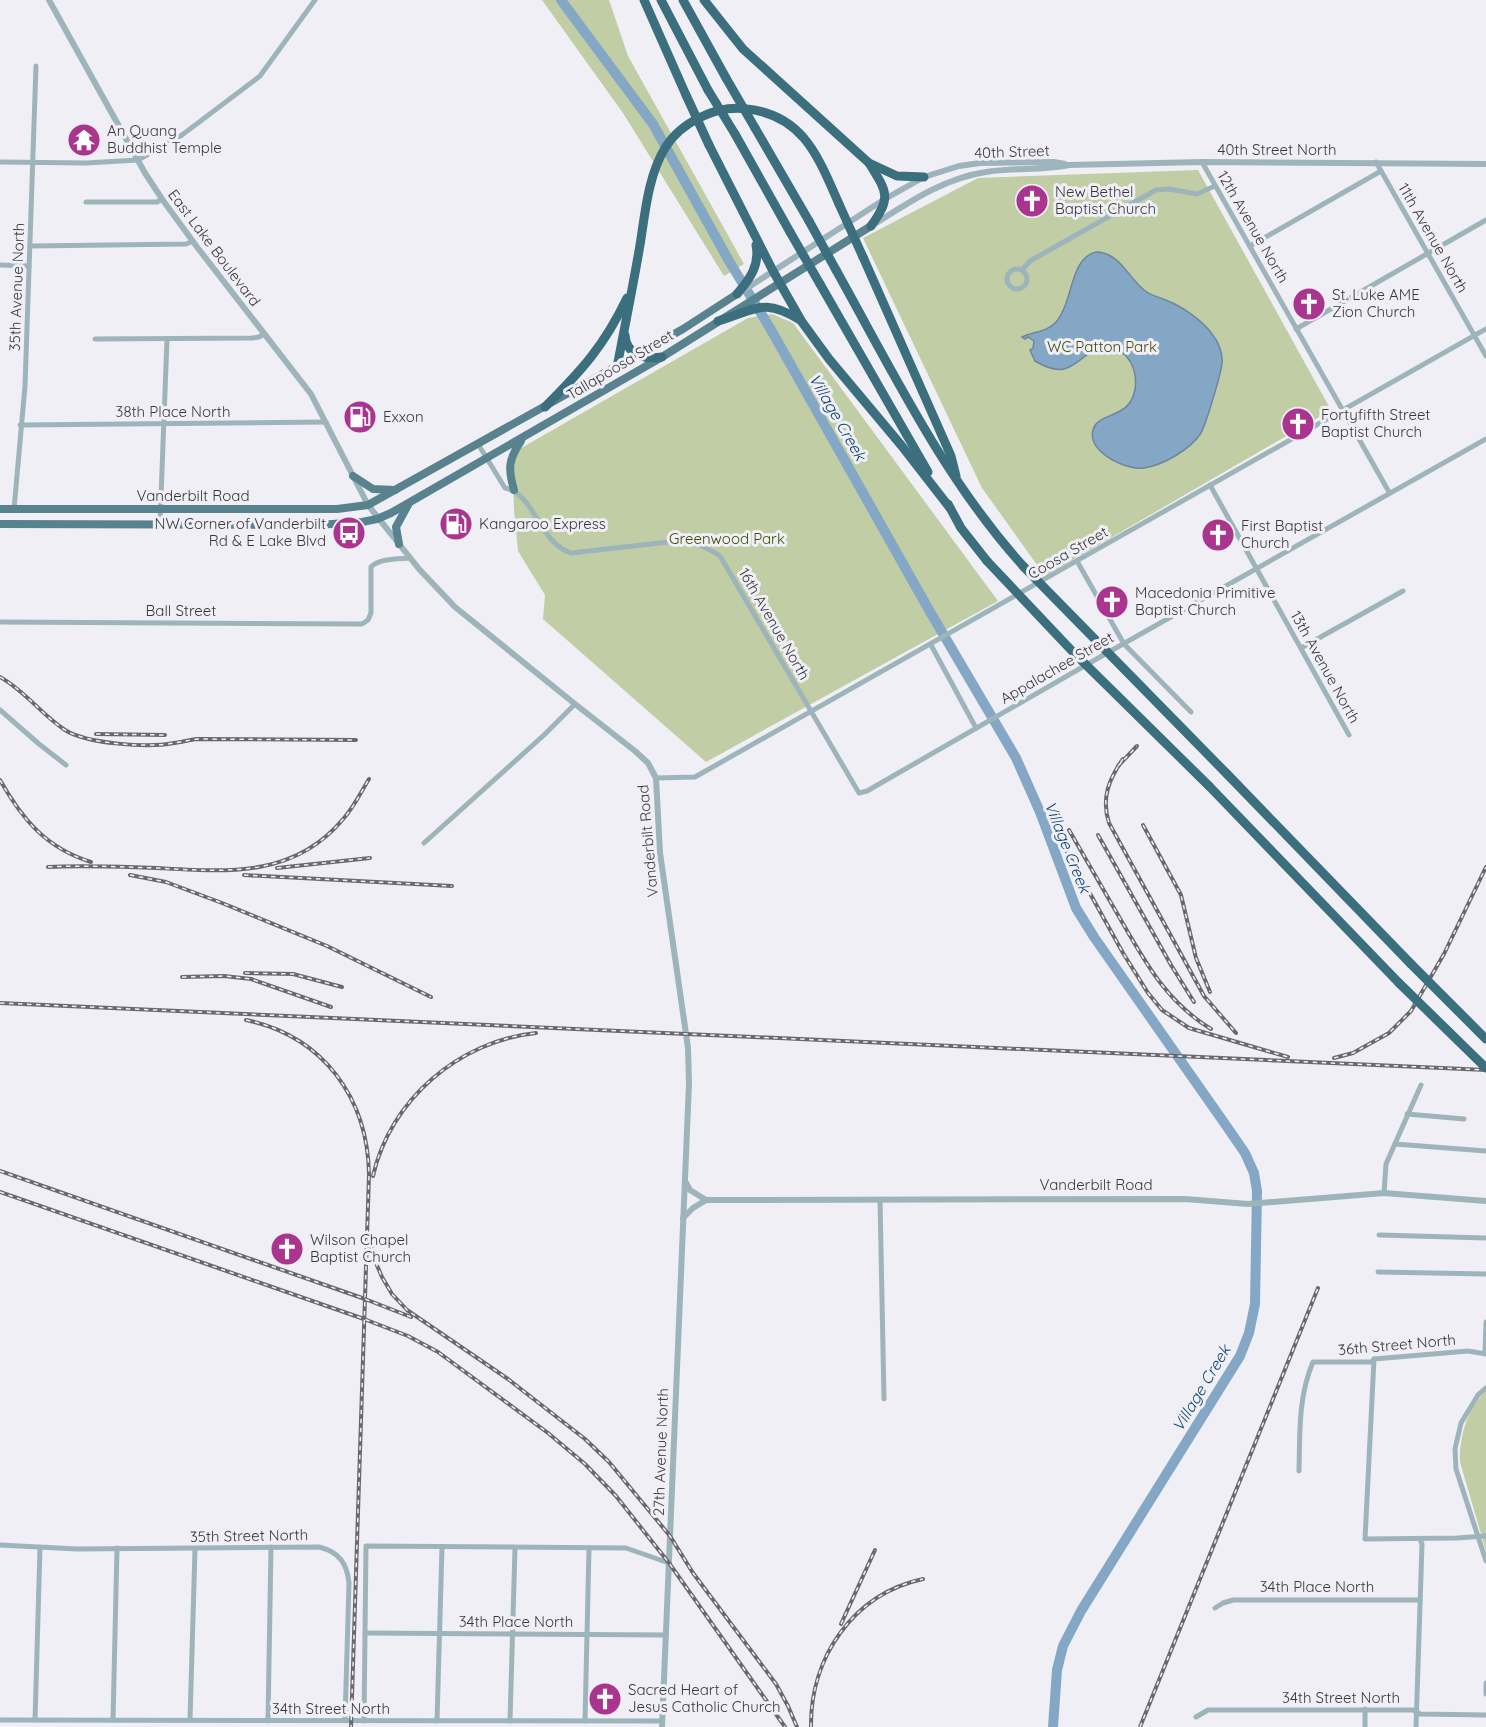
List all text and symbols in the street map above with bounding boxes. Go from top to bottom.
place label: An Quang Buddhist Temple [107,121,222,157]
temple icon: An Quang Buddhist Temple [66,122,102,158]
street label: 40th Street North [1218,140,1336,159]
street label: 40th Street [974,141,1050,162]
street label: 12th Avenue North [1214,167,1293,286]
street label: 11th Avenue North [1394,179,1473,296]
place label: New Bethel Baptist Church [1055,182,1156,218]
church icon: New Bethel Baptist Church [1014,183,1050,219]
street label: East Lake Boulevard [164,185,265,310]
street label: 35th Avenue North [5,222,28,352]
place label: St. Luke AME Zion Church [1332,285,1420,321]
church icon: St. Luke AME Zion Church [1291,286,1327,322]
street label: Tallapoosa Street [563,325,677,404]
park label: WC Patton Park [1047,337,1157,356]
water label: Village Creek [805,370,872,465]
fuel station icon: Exxon [342,399,378,435]
street label: 38th Place North [116,402,230,421]
place label: Fortyfifth Street Baptist Church [1321,405,1430,441]
church icon: Fortyfifth Street Baptist Church [1280,406,1316,442]
place label: Exxon [383,407,424,426]
street label: Vanderbilt Road [137,486,249,505]
fuel station icon: Kangaroo Express [438,506,474,542]
place label: NW Corner of Vanderbilt Rd & E Lake Blvd [155,514,326,550]
place label: Kangaroo Express [479,514,606,533]
bus stop icon: NW Corner of Vanderbilt Rd & E Lake Blvd [331,515,367,551]
place label: First Baptist Church [1241,516,1323,552]
church icon: First Baptist Church [1200,517,1236,553]
street label: Coosa Street [1024,522,1111,583]
park label: Greenwood Park [669,529,785,548]
street label: 16th Avenue North [735,564,814,683]
place label: Macedonia Primitive Baptist Church [1135,583,1275,619]
church icon: Macedonia Primitive Baptist Church [1094,584,1130,620]
street label: Ball Street [146,601,216,620]
street label: 13th Avenue North [1287,607,1364,726]
street label: Appalachee Street [997,627,1117,708]
street label: Vanderbilt Road [633,784,662,898]
water label: Village Creek [1041,798,1096,897]
street label: Vanderbilt Road [1040,1175,1152,1194]
place label: Wilson Chapel Baptist Church [310,1230,411,1266]
church icon: Wilson Chapel Baptist Church [269,1231,305,1267]
street label: 36th Street North [1337,1330,1457,1359]
water label: Village Creek [1167,1340,1235,1435]
street label: 27th Avenue North [649,1388,672,1516]
street label: 35th Street North [190,1525,308,1546]
street label: 34th Place North [1260,1577,1374,1596]
street label: 34th Place North [459,1612,573,1631]
place label: Sacred Heart of Jesus Catholic Church [628,1680,780,1716]
church icon: Sacred Heart of Jesus Catholic Church [587,1681,623,1717]
street label: 34th Street North [1282,1688,1400,1707]
street label: 34th Street North [272,1699,390,1718]

